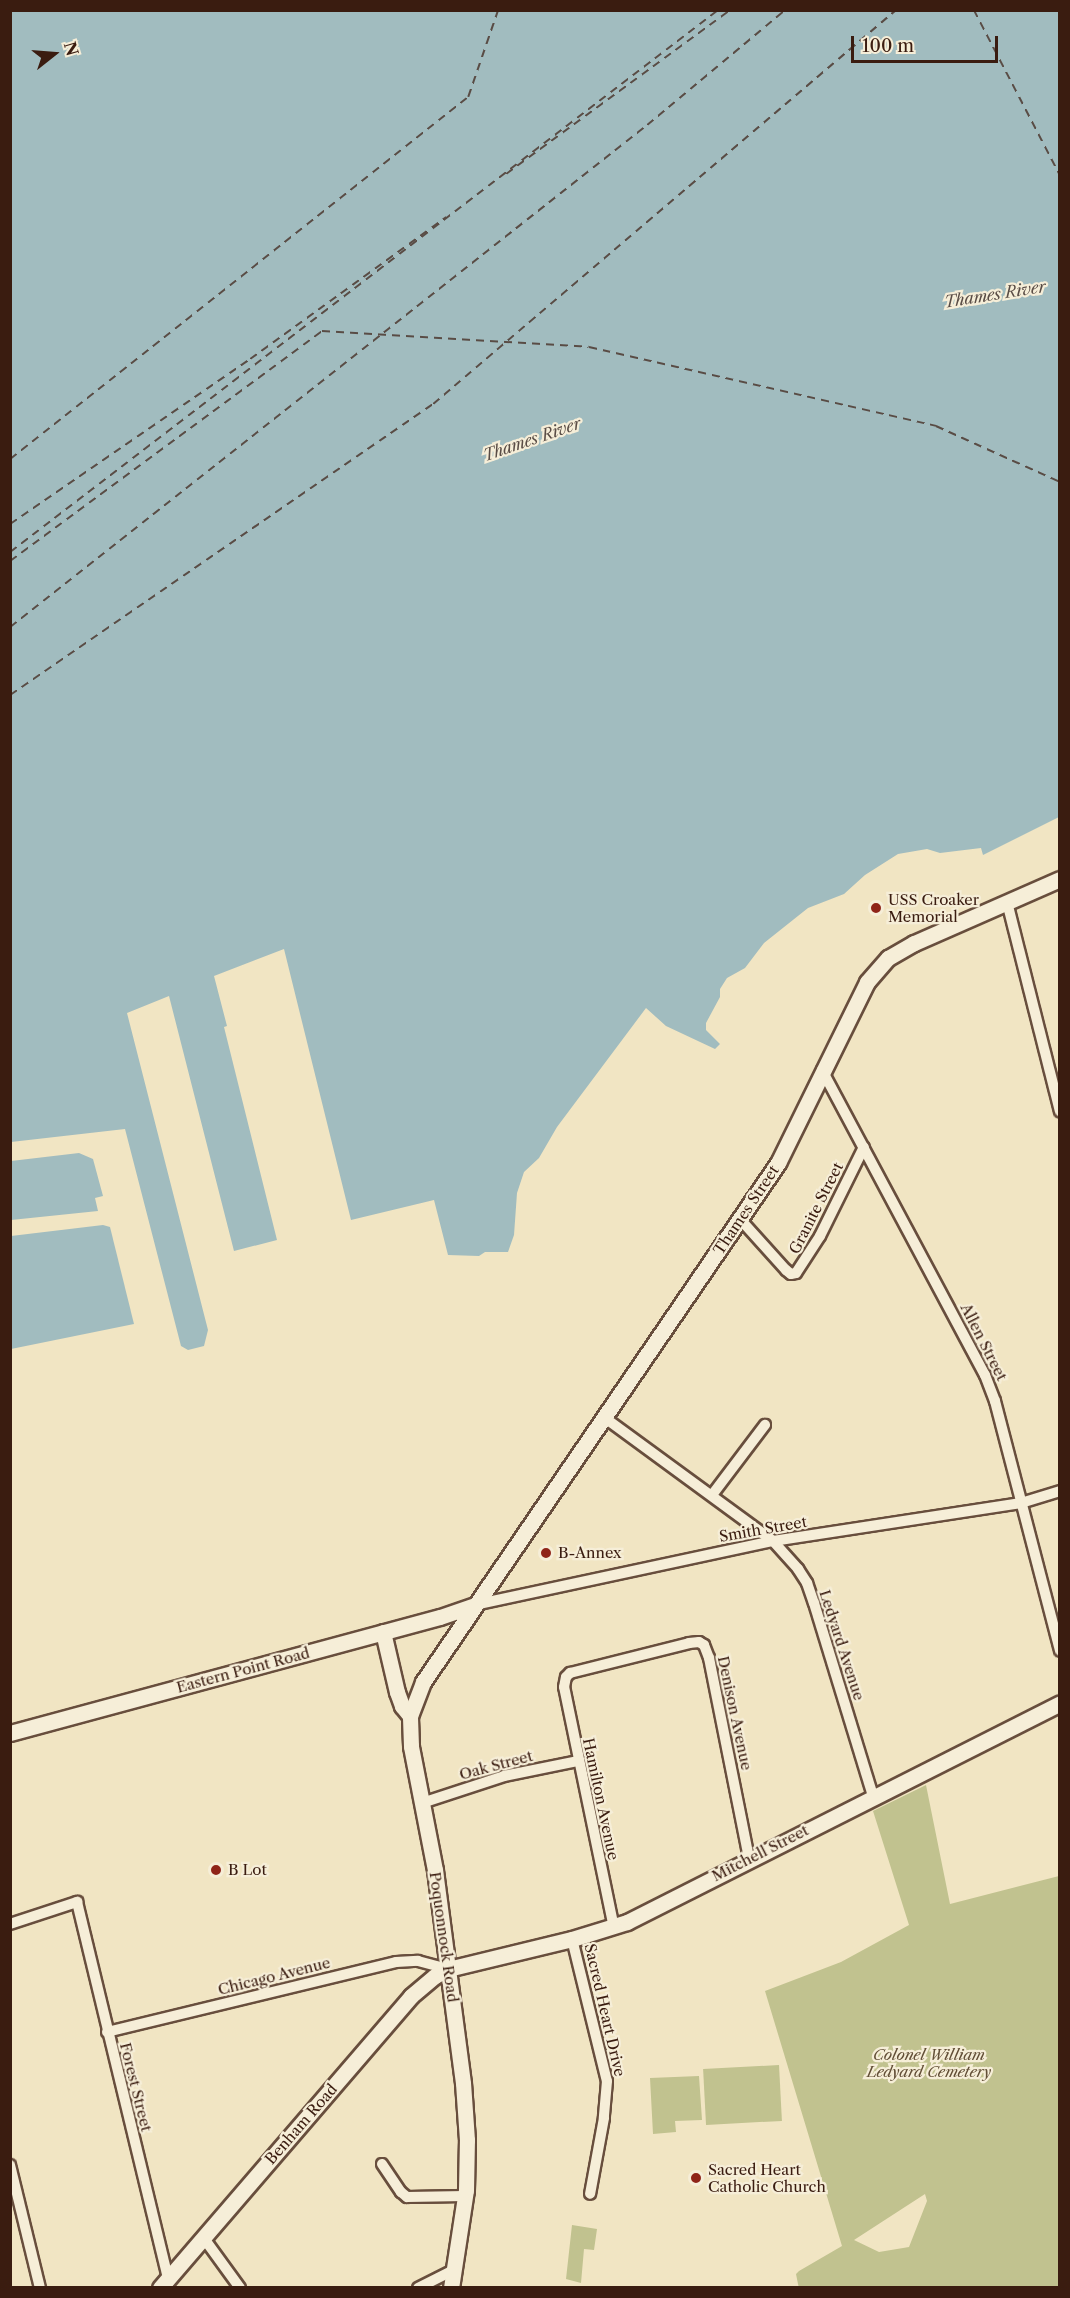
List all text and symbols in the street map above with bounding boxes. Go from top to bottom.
north arrow [24,24,84,84]
scale bar [854,24,1001,62]
text: 100 m [862,35,914,57]
text: N [60,39,83,58]
water label: Thames River [943,277,1047,311]
water label: Thames River [480,413,584,465]
place label: USS Croaker Memorial [888,890,979,925]
marker: USS Croaker Memorial [869,901,883,915]
street label: Granite Street [785,1159,847,1257]
street label: Thames Street [709,1162,783,1258]
street label: Allen Street [957,1300,1011,1384]
street label: Smith Street [718,1512,808,1546]
place label: B-Annex [558,1544,621,1562]
marker: B-Annex [539,1546,553,1560]
street label: Ledyard Avenue [816,1587,868,1703]
street label: Eastern Point Road [174,1644,312,1696]
street label: Denison Avenue [714,1654,756,1772]
street label: Hamilton Avenue [579,1736,623,1862]
street label: Oak Street [457,1747,535,1783]
street label: Mitchell Street [709,1821,811,1885]
place label: B Lot [228,1861,267,1879]
marker: B Lot [209,1863,223,1877]
street label: Poquonnock Road [426,1870,462,2004]
street label: Sacred Heart Drive [581,1942,629,2078]
street label: Chicago Avenue [216,1953,332,1999]
street label: Forest Street [116,2041,156,2133]
park label: Colonel William Ledyard Cemetery [867,2045,991,2080]
street label: Benham Road [261,2080,341,2168]
place label: Sacred Heart Catholic Church [708,2160,826,2195]
marker: Sacred Heart Catholic Church [689,2171,703,2185]

